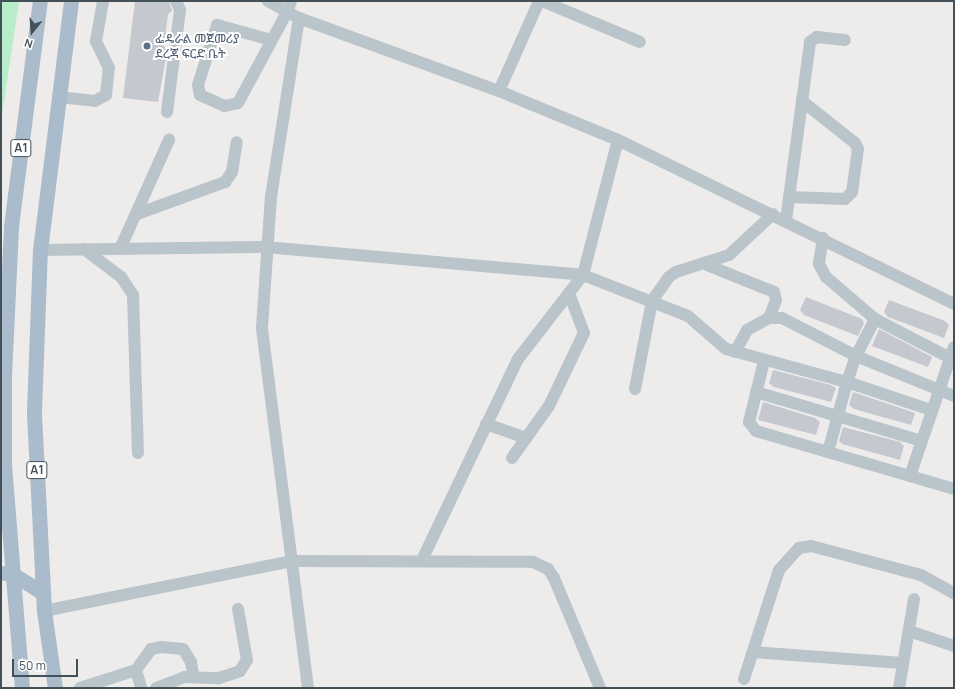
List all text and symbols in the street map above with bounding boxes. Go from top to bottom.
north arrow [12,12,52,52]
place label: ፌዴራል መጀመሪያ ደረጃ ፍርድ ቤት [155,31,240,62]
text: N [22,36,34,52]
marker: ፌዴራል መጀመሪያ ደረጃ ፍርድ ቤት [142,41,152,51]
road number: A1 [10,138,32,158]
road number: A1 [26,460,48,480]
scale bar [14,651,80,677]
text: 50 m [19,657,46,674]

